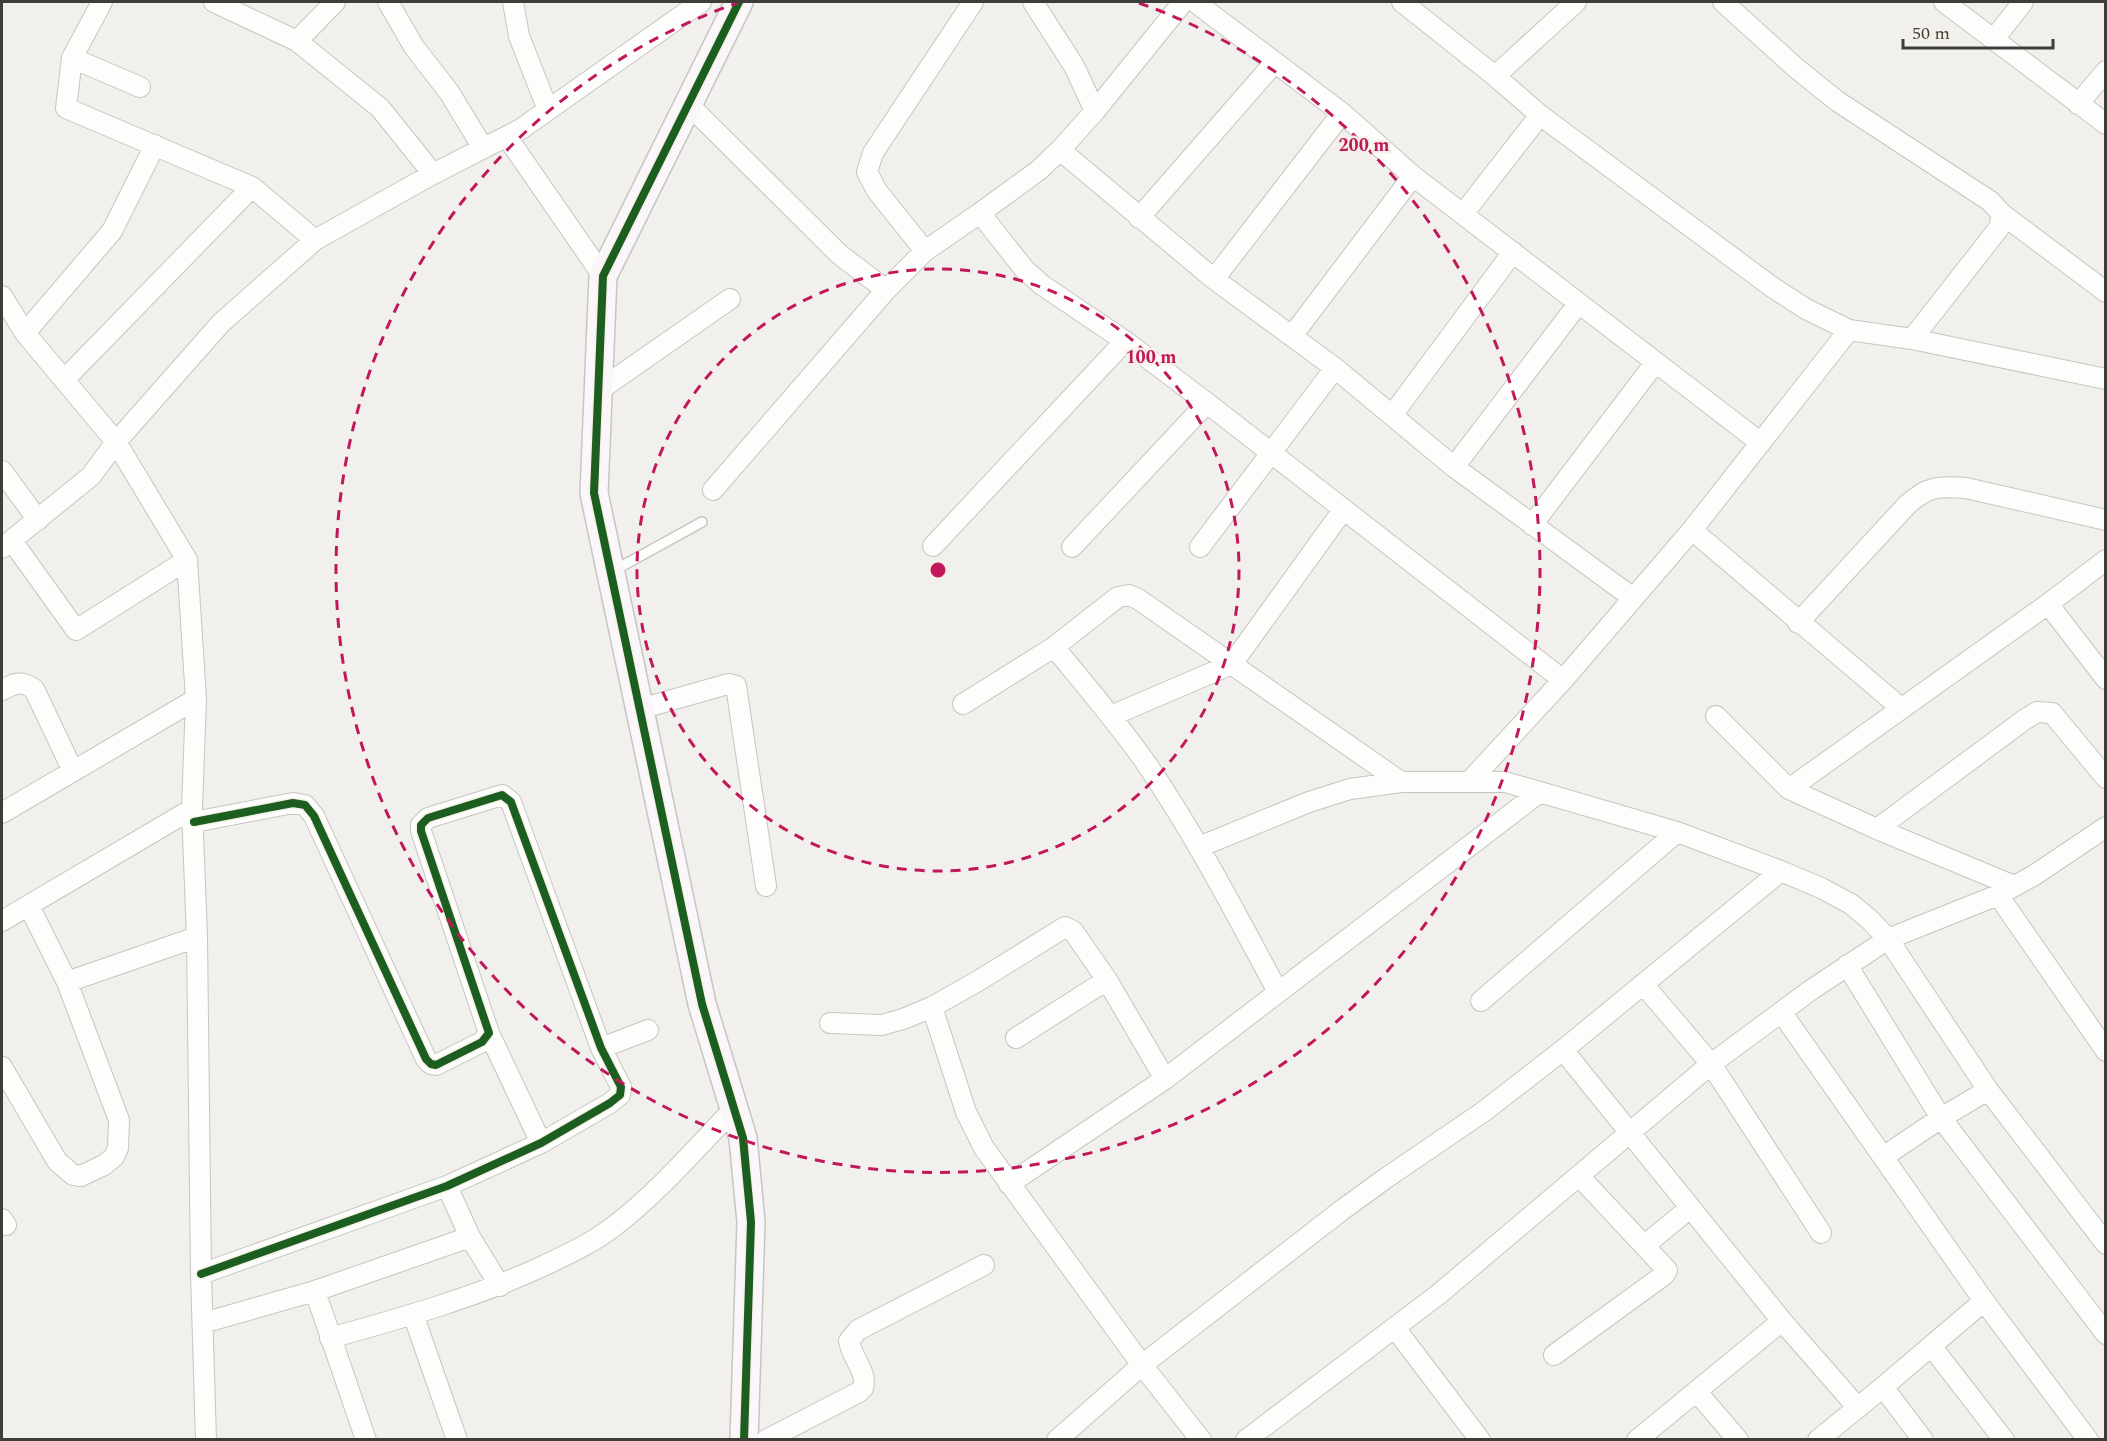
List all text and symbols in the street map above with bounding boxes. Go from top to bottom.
scale bar [1903,12,2053,50]
text: 50 m [1912,20,1950,47]
text: 200 m [1338,132,1390,159]
text: 100 m [1125,344,1177,371]
centre of rings [928,560,948,580]

